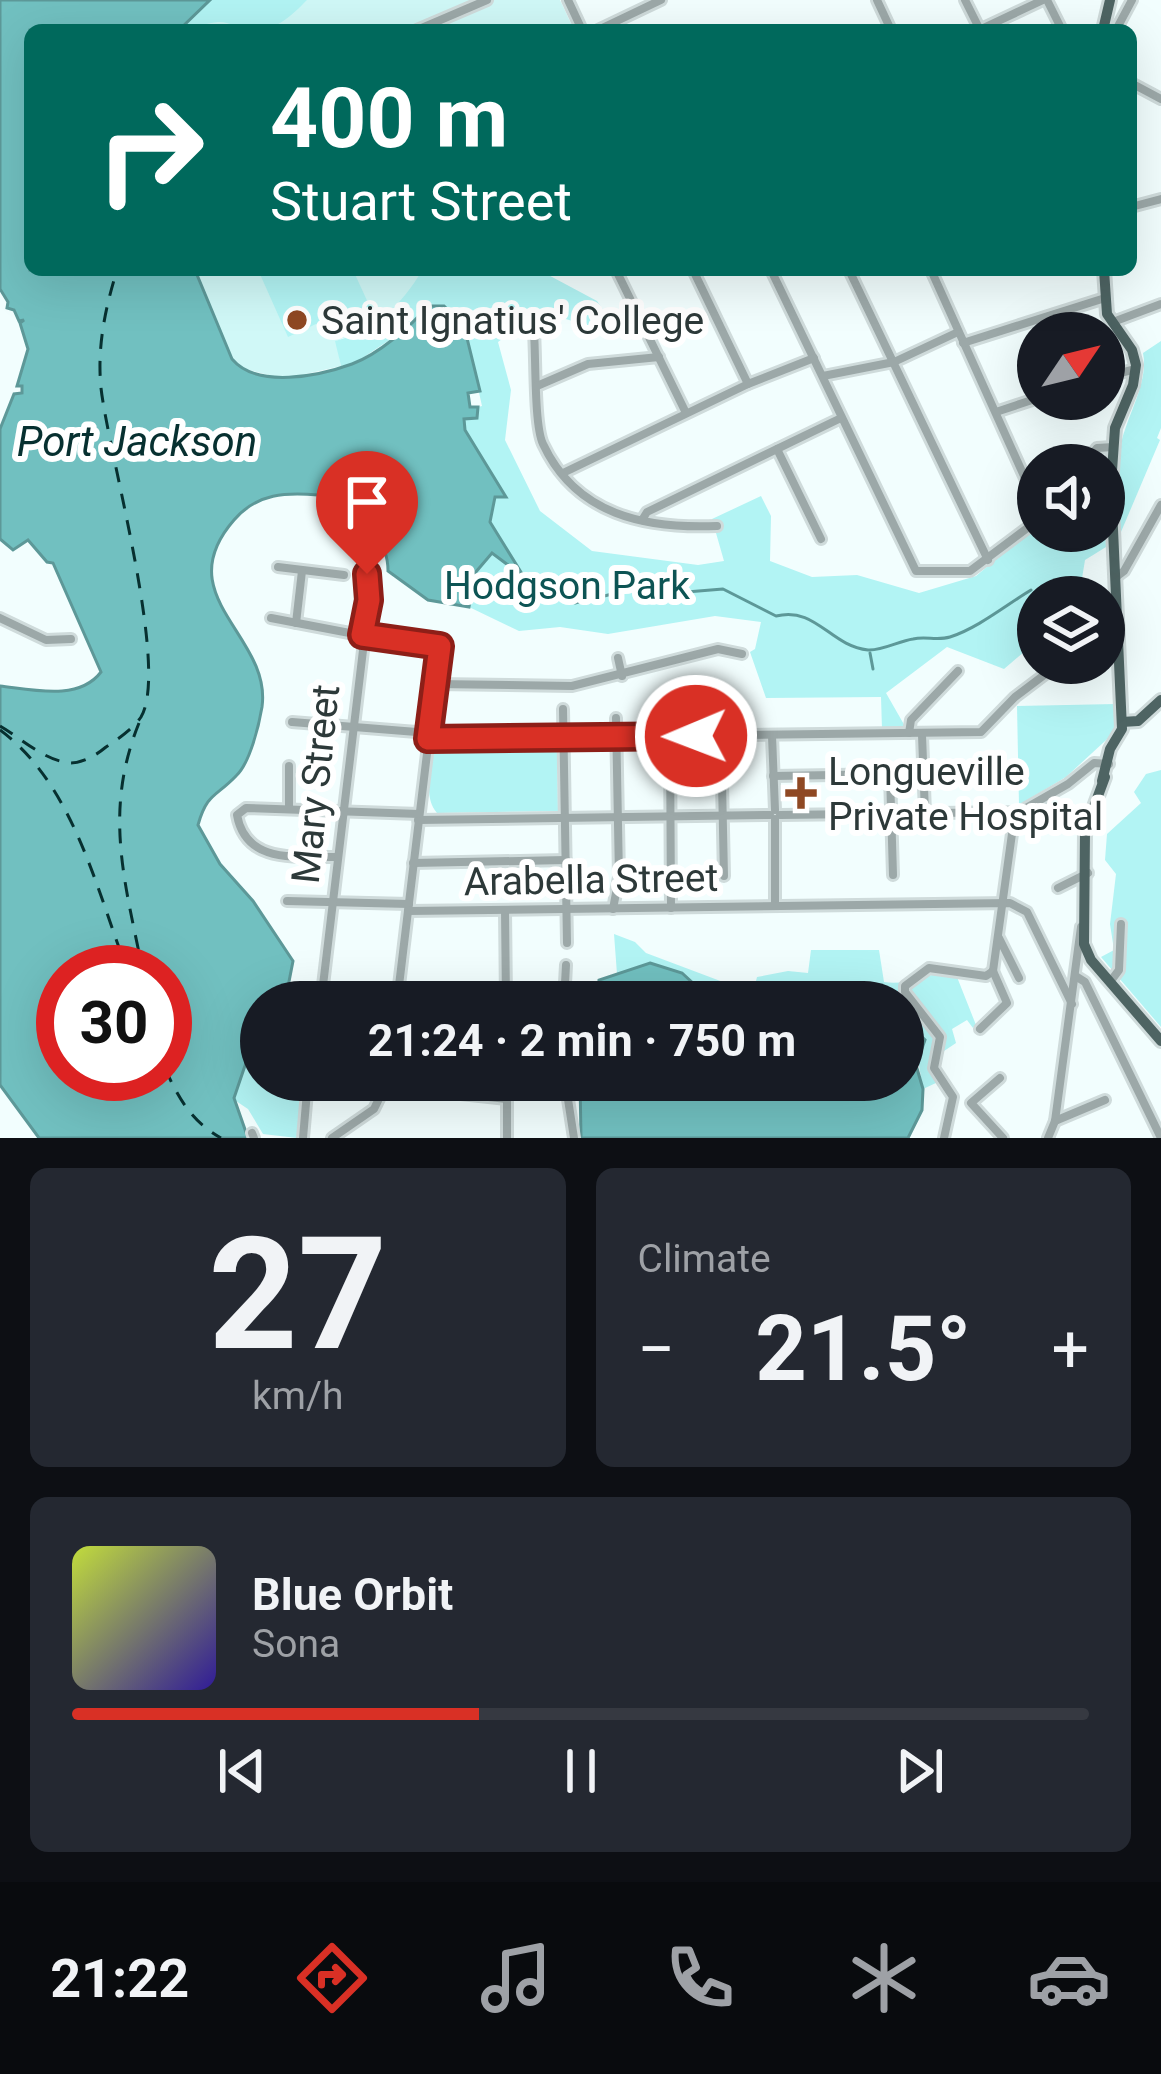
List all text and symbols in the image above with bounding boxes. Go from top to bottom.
text: 400 m [270,69,508,168]
icon: right [72,72,228,228]
text: Stuart Street [270,170,572,233]
place label: Saint Ignatius' College [321,298,704,344]
marker: Saint Ignatius' College [284,307,310,333]
north arrow [1017,312,1125,420]
map controls [1017,312,1125,684]
water label: Port Jackson [17,417,257,466]
button: sound [1017,444,1125,552]
pin [316,451,418,574]
icon: arrive [334,469,400,535]
park label: Hodgson Park [444,563,690,609]
button: layers [1017,576,1125,684]
position arrow [633,673,759,799]
street label: Mary Street [283,682,349,886]
place label: Longueville Private Hospital [828,749,1103,840]
marker: Longueville Private Hospital [785,777,817,809]
street label: Arabella Street [463,855,719,905]
speed limit sign: 30 [36,945,192,1101]
text: 21:24 · 2 min · 750 m [368,1014,796,1067]
text: 27 [208,1203,387,1386]
text: Climate [638,1236,771,1282]
text: 21.5° [755,1297,971,1402]
text: − [638,1311,675,1388]
text: + [1052,1311,1089,1388]
text: km/h [252,1373,344,1419]
text: Blue Orbit [252,1568,453,1621]
text: Sona [252,1621,340,1667]
icon: previous [209,1738,275,1804]
icon: pause [548,1738,614,1804]
icon: next [887,1738,953,1804]
icon: directions [290,1936,374,2020]
icon: music [474,1936,558,2020]
icon: phone [658,1936,742,2020]
icon: climate [842,1936,926,2020]
icon: car [1027,1936,1111,2020]
text: 21:22 [50,1947,189,2010]

